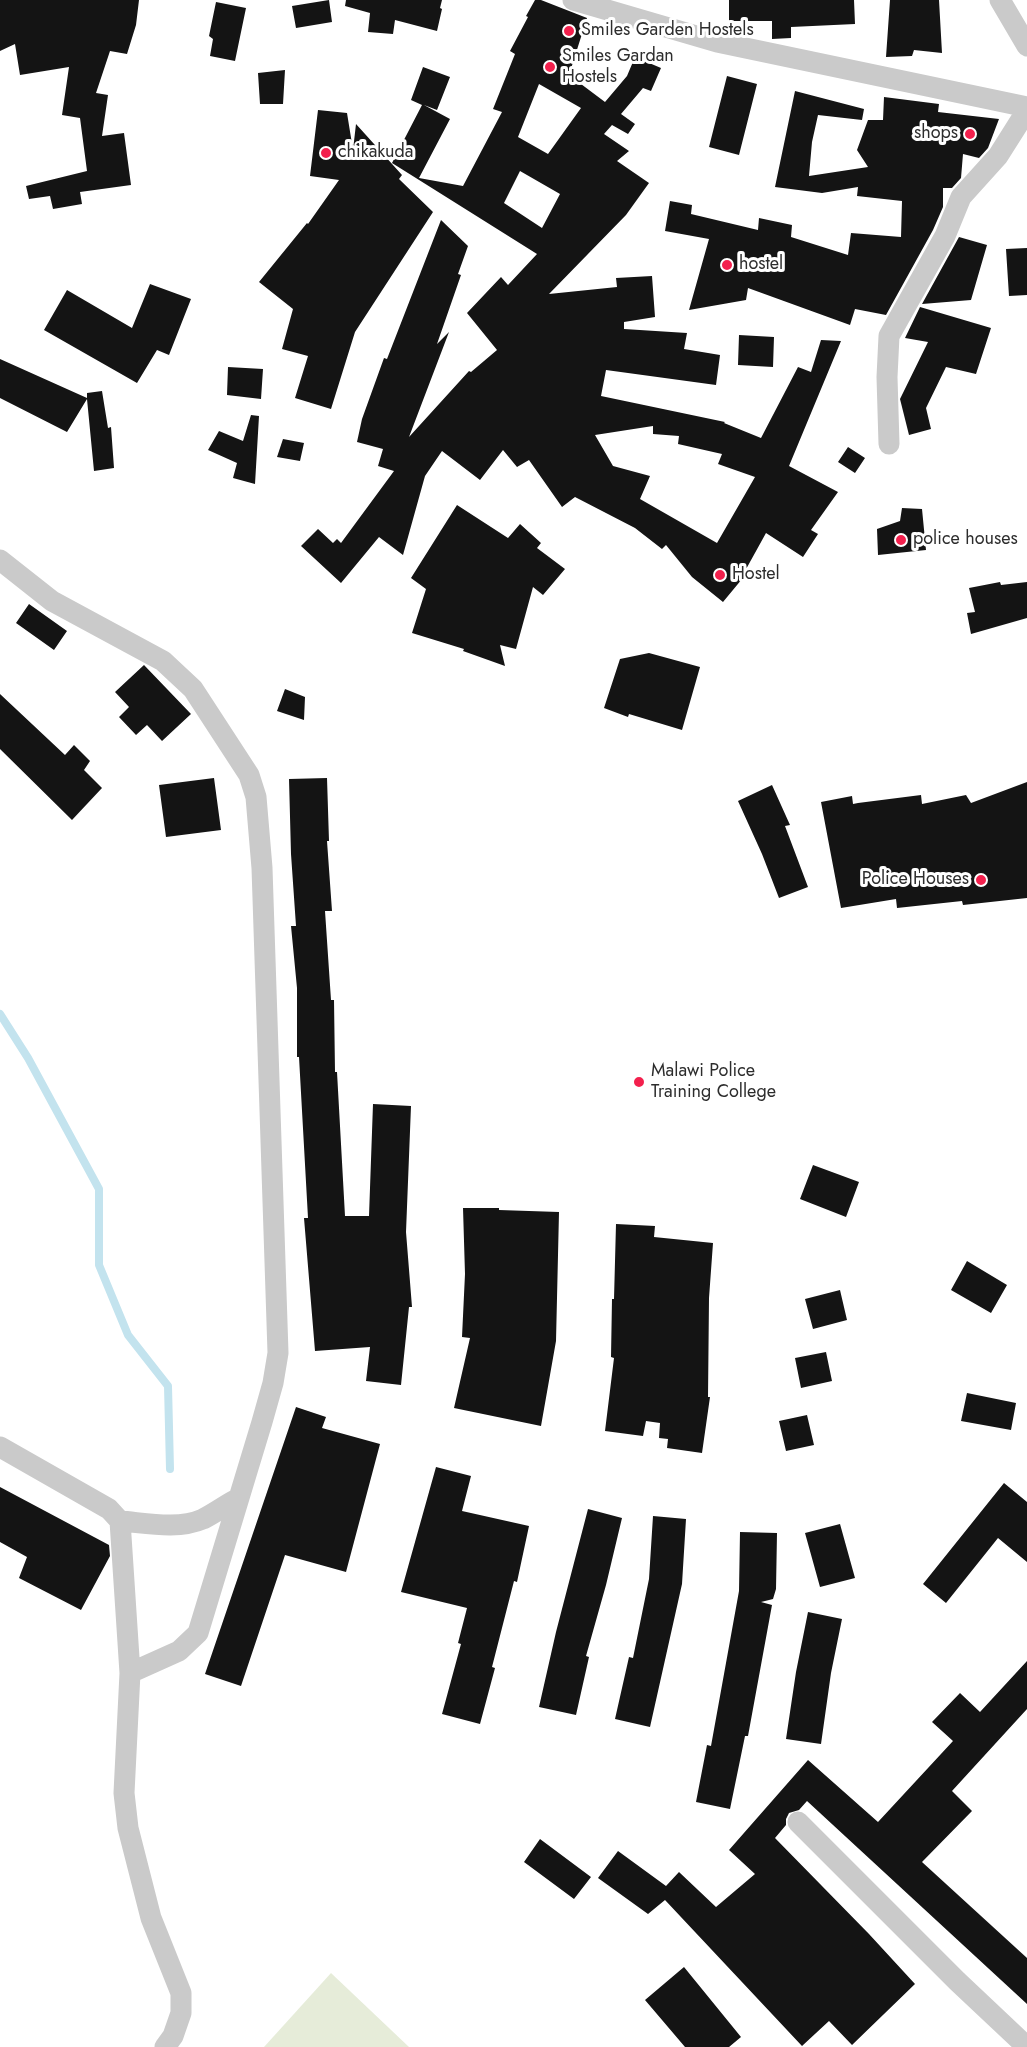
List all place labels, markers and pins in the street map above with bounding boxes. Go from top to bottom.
place label: Smiles Garden Hostels [581,20,754,42]
marker: Smiles Garden Hostels [562,24,576,38]
place label: Smiles Gardan Hostels [562,46,674,88]
marker: Smiles Gardan Hostels [543,60,557,74]
place label: shops [914,123,958,145]
marker: shops [963,127,977,141]
place label: chikakuda [338,142,413,164]
marker: chikakuda [319,146,333,160]
place label: hostel [739,254,783,276]
marker: hostel [720,258,734,272]
place label: police houses [913,529,1018,551]
marker: police houses [894,533,908,547]
place label: Hostel [732,564,780,586]
marker: Hostel [713,568,727,582]
place label: Police Houses [862,869,969,891]
marker: Police Houses [974,873,988,887]
place label: Malawi Police Training College [651,1061,776,1104]
marker: Malawi Police Training College [632,1075,646,1089]

